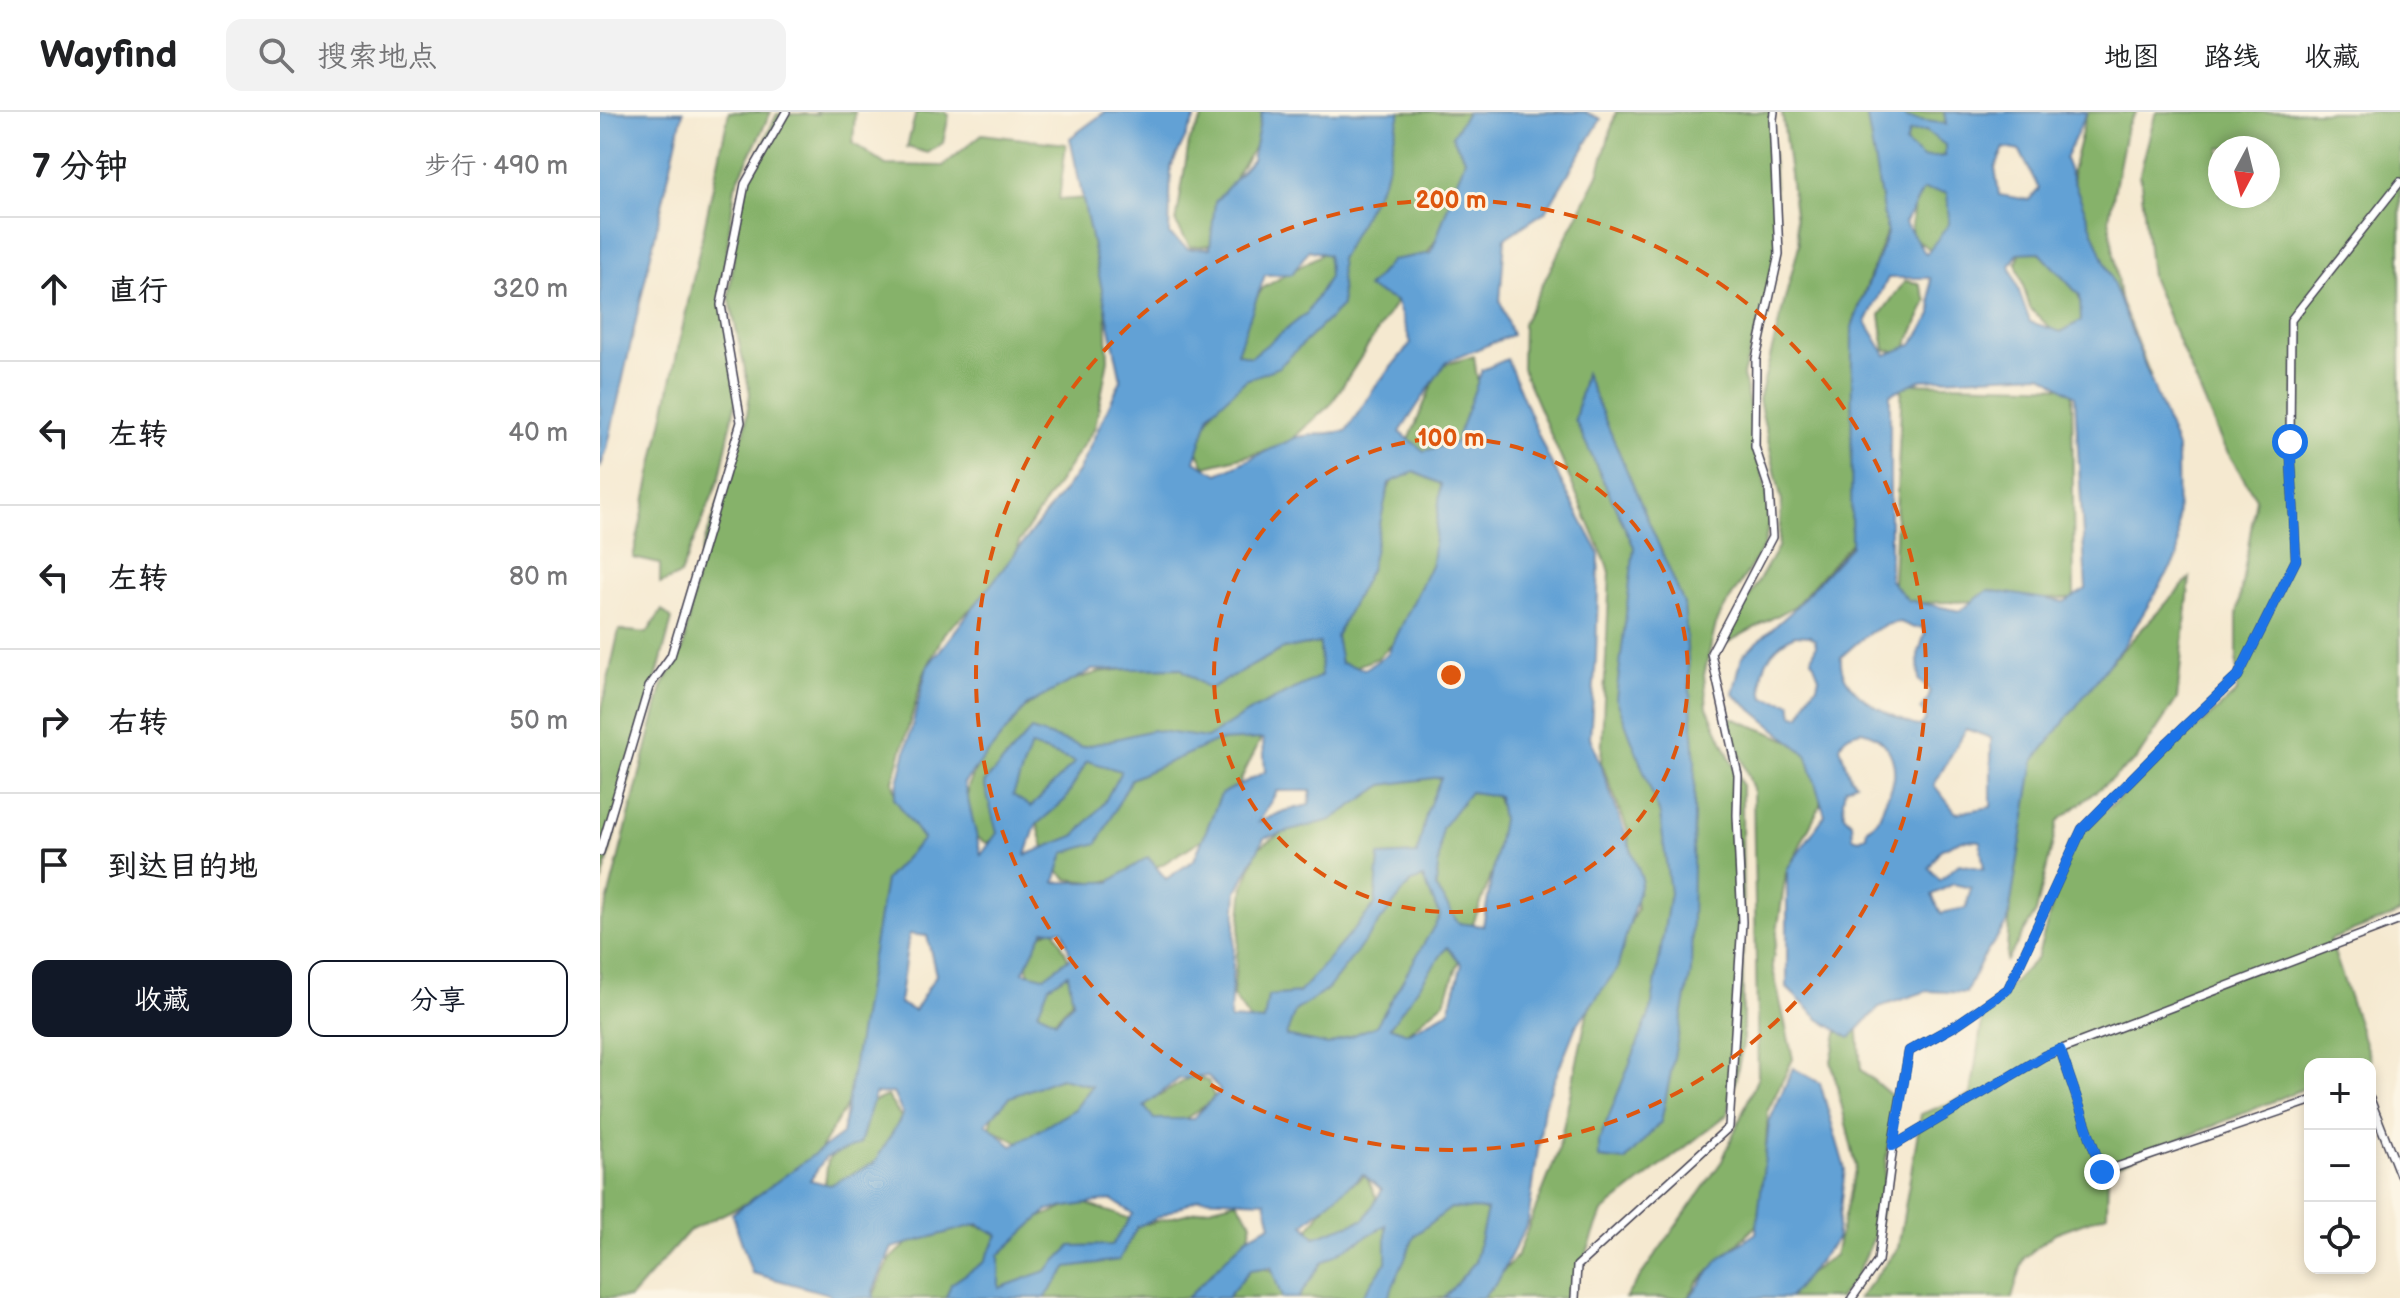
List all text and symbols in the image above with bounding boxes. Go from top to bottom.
search box [226,19,786,91]
text: Wayfind [40,33,178,78]
icon: search [254,33,298,77]
text: 搜索地点 [318,39,438,75]
text: 地图 [2104,41,2160,74]
text: 路线 [2204,41,2260,74]
text: 收藏 [2304,41,2360,74]
north arrow [2208,136,2280,208]
text: 7 分钟 [32,146,128,187]
text: 步行 · 490 m [424,151,568,182]
text: 200 m [1416,186,1486,215]
icon: ahead [32,267,76,311]
text: 直行 [108,273,168,309]
text: 320 m [493,274,568,305]
icon: left [32,411,76,455]
text: 左转 [108,417,168,453]
text: 40 m [508,418,568,449]
text: 100 m [1418,424,1484,453]
route start [2272,424,2308,460]
icon: left [32,555,76,599]
text: 左转 [108,561,168,597]
text: 80 m [509,562,568,593]
centre of rings [1437,661,1465,689]
icon: right [32,699,76,743]
text: 右转 [108,705,168,741]
text: 50 m [509,706,568,737]
icon: arrive [32,843,76,887]
text: 到达目的地 [108,849,258,885]
button: 收藏 [32,960,292,1037]
button: 分享 [308,960,568,1037]
map controls [2304,1058,2376,1274]
button: + [2304,1058,2376,1130]
button: − [2304,1130,2376,1202]
route end [2084,1154,2120,1190]
button: locate [2304,1202,2376,1274]

